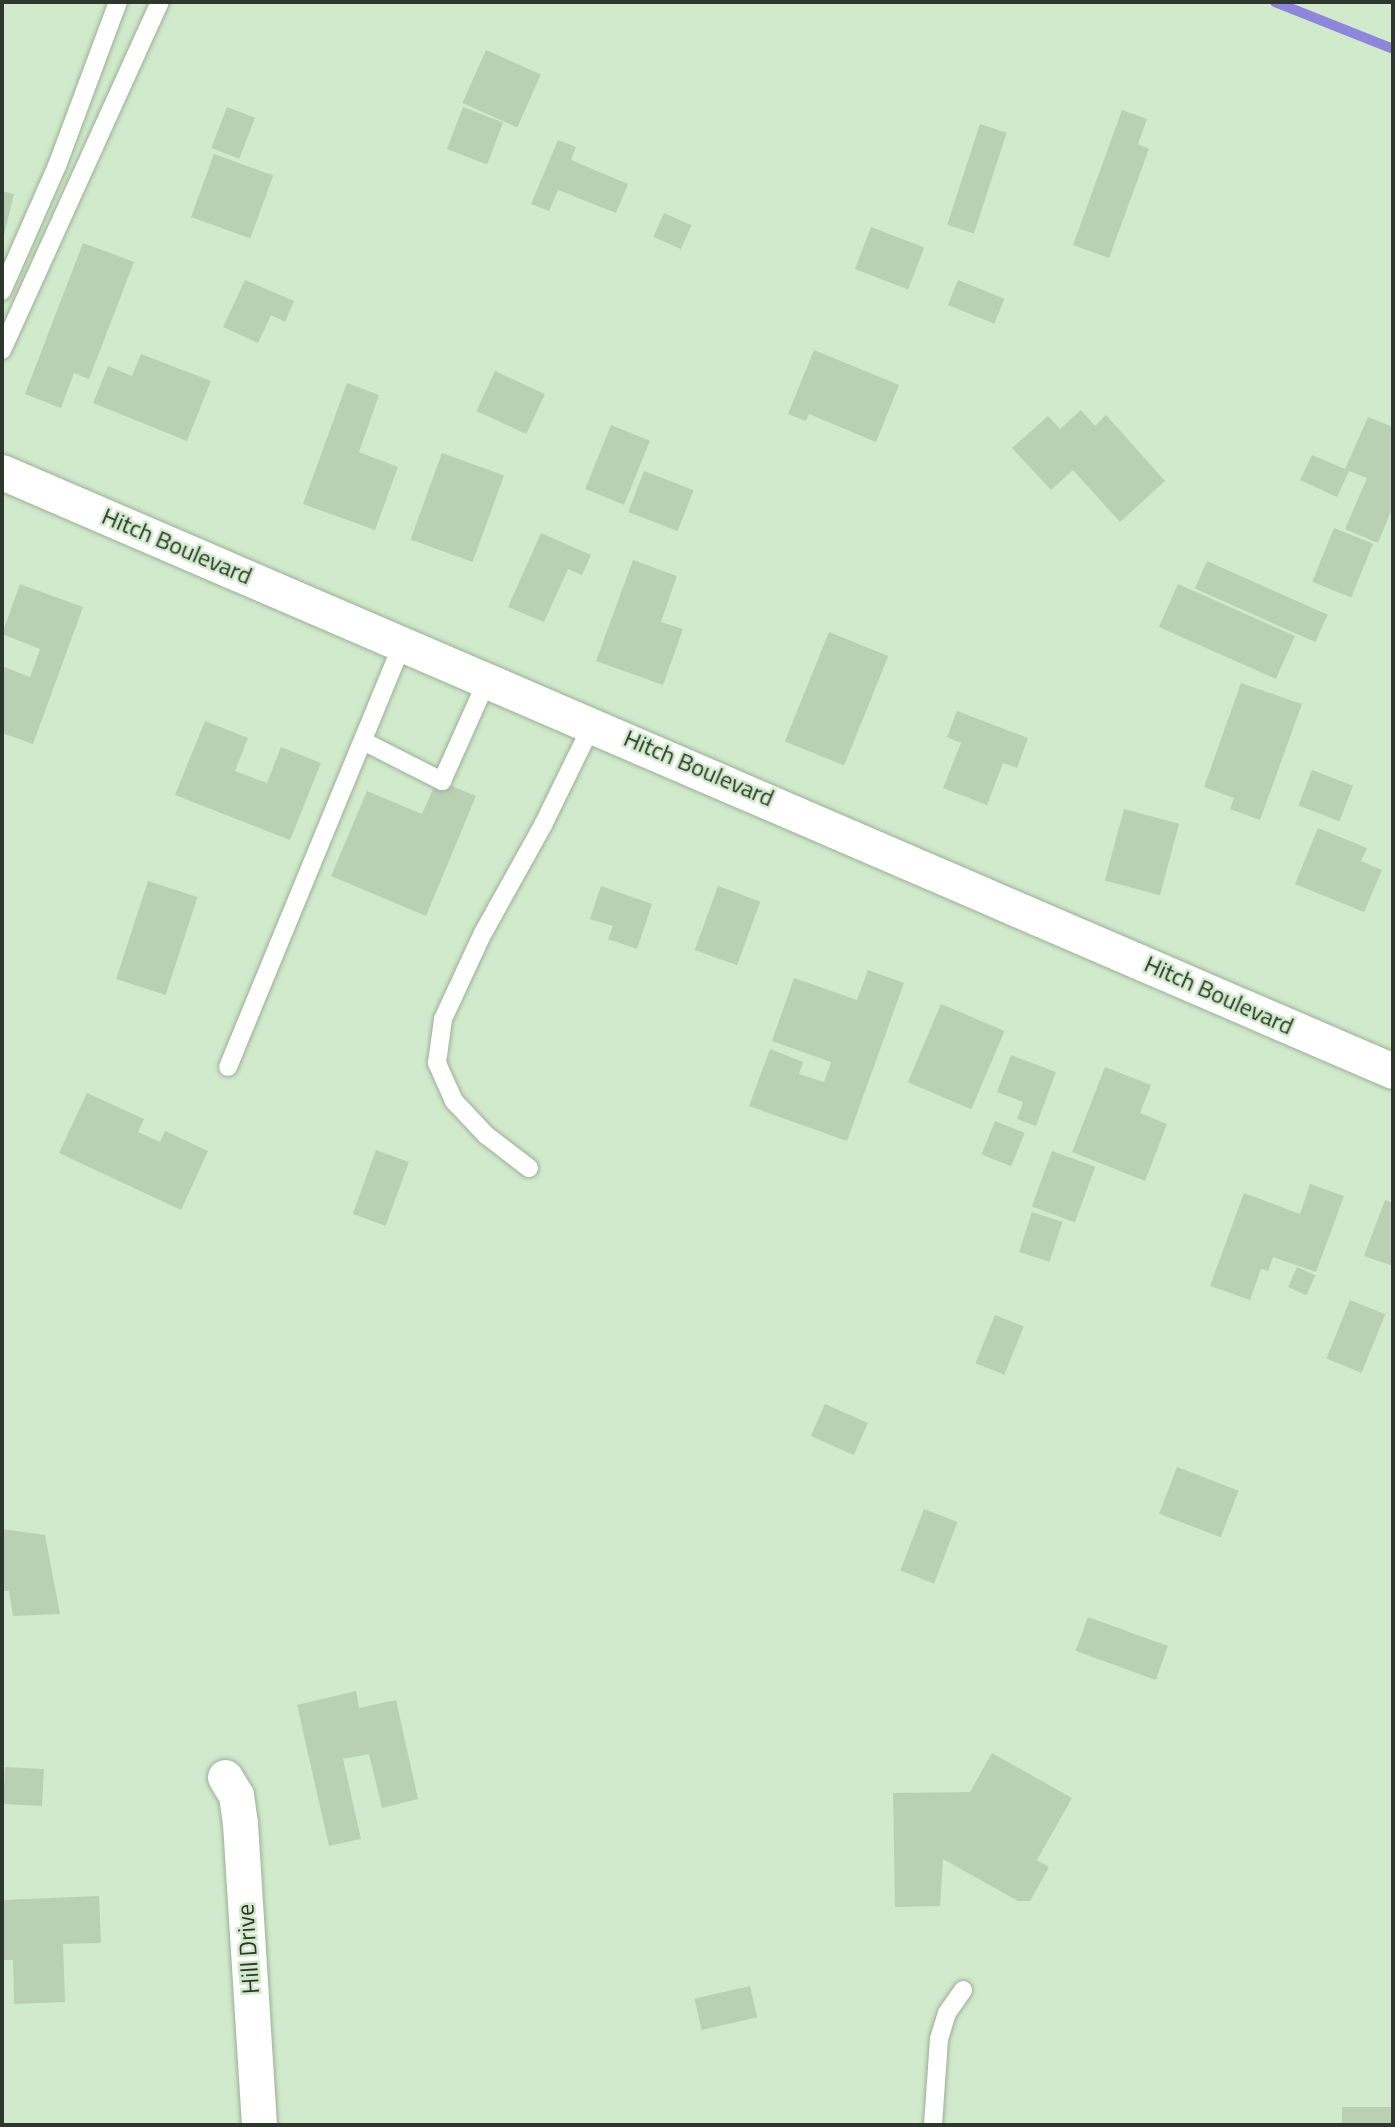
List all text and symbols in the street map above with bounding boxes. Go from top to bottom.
street label: Hitch Boulevard [98,501,256,591]
street label: Hitch Boulevard [620,723,778,813]
street label: Hitch Boulevard [1140,949,1298,1041]
street label: Hill Drive [230,1903,266,1995]

